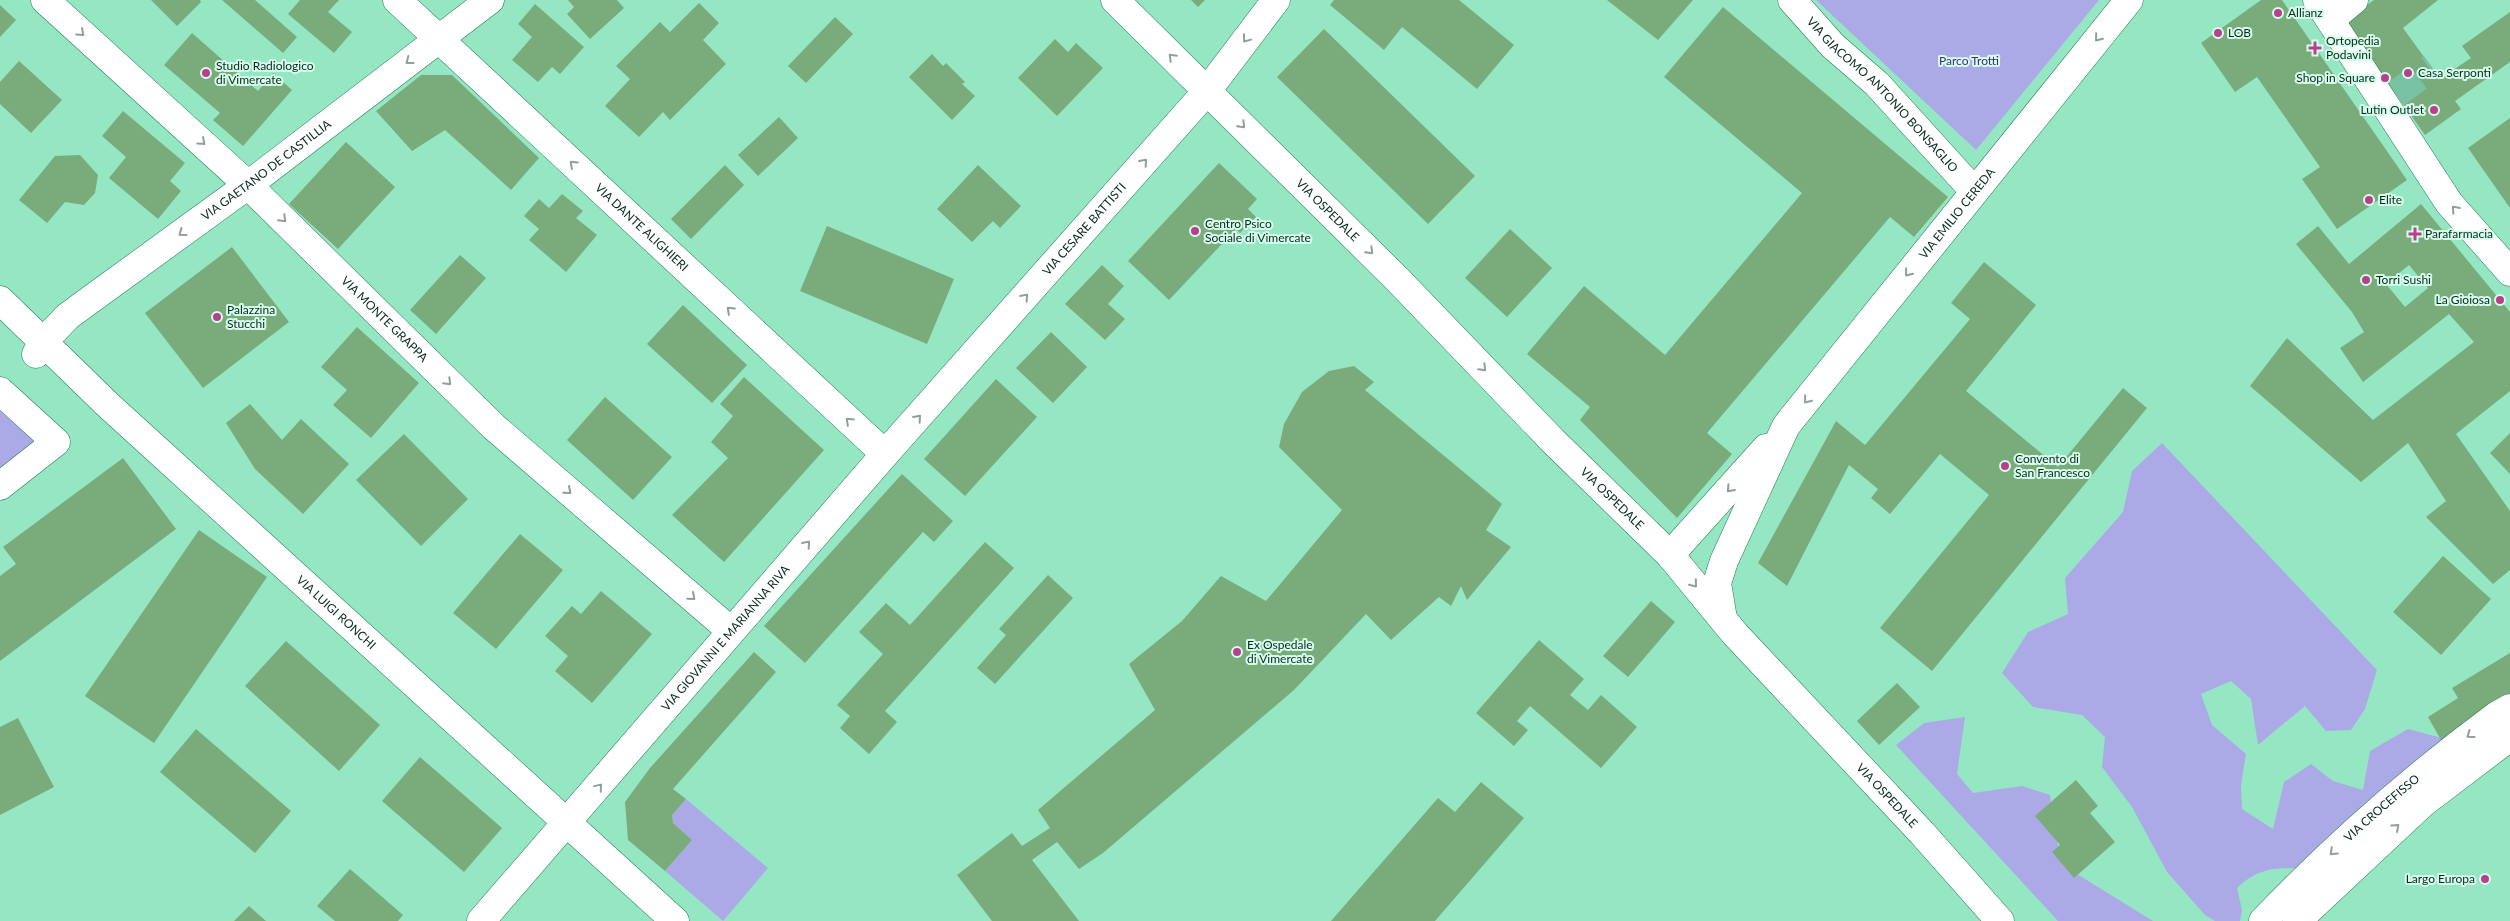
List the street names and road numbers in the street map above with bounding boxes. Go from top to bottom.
street label: VIA GIACOMO ANTONIO BONSAGLIO [1804,14,1962,175]
street label: VIA GAETANO DE CASTILLIA [198,116,335,223]
street label: VIA EMILIO CEREDA [1916,164,1998,262]
street label: VIA OSPEDALE [1293,176,1363,244]
street label: VIA CESARE BATTISTI [1039,179,1129,278]
street label: VIA DANTE ALIGHIERI [592,180,692,274]
street label: VIA MONTE GRAPPA [338,273,432,365]
street label: VIA OSPEDALE [1578,464,1647,532]
street label: VIA GIOVANNI E MARIANNA RIVA [658,561,793,714]
street label: VIA LUIGI RONCHI [293,572,379,652]
street label: VIA OSPEDALE [1853,760,1921,831]
street label: VIA CROCEFISSO [2341,771,2423,845]

